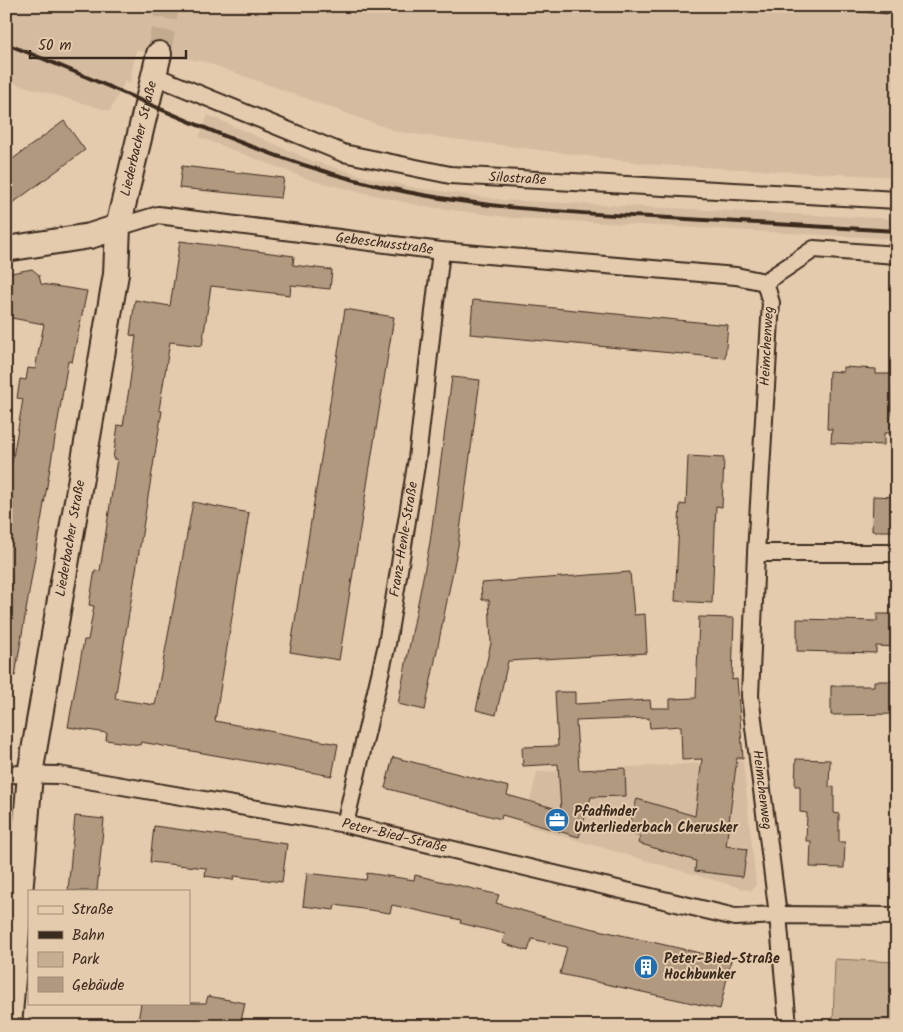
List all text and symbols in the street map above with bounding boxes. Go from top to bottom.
scale bar [30,28,186,60]
text: 50 m [38,34,72,58]
street label: Liederbacher Straße [115,78,163,199]
street label: Silostraße [488,166,548,191]
street label: Gebeschusstraße [334,227,435,261]
street label: Heimchenweg [754,305,780,387]
street label: Liederbacher Straße [50,478,92,598]
street label: Franz-Henle-Straße [384,479,424,599]
street label: Heimchenweg [746,749,778,831]
place label: Pfadfinder Unterliederbach Cherusker [574,801,739,839]
office icon: Pfadfinder Unterliederbach Cherusker [544,807,570,833]
street label: Peter-Bied-Straße [340,813,450,859]
legend [28,890,190,1004]
text: Straße [72,898,114,922]
text: Bahn [72,924,105,948]
text: Park [72,948,100,972]
place label: Peter-Bied-Straße Hochbunker [664,948,780,986]
building icon: Peter-Bied-Straße Hochbunker [633,954,659,980]
text: Gebäude [72,974,125,998]

